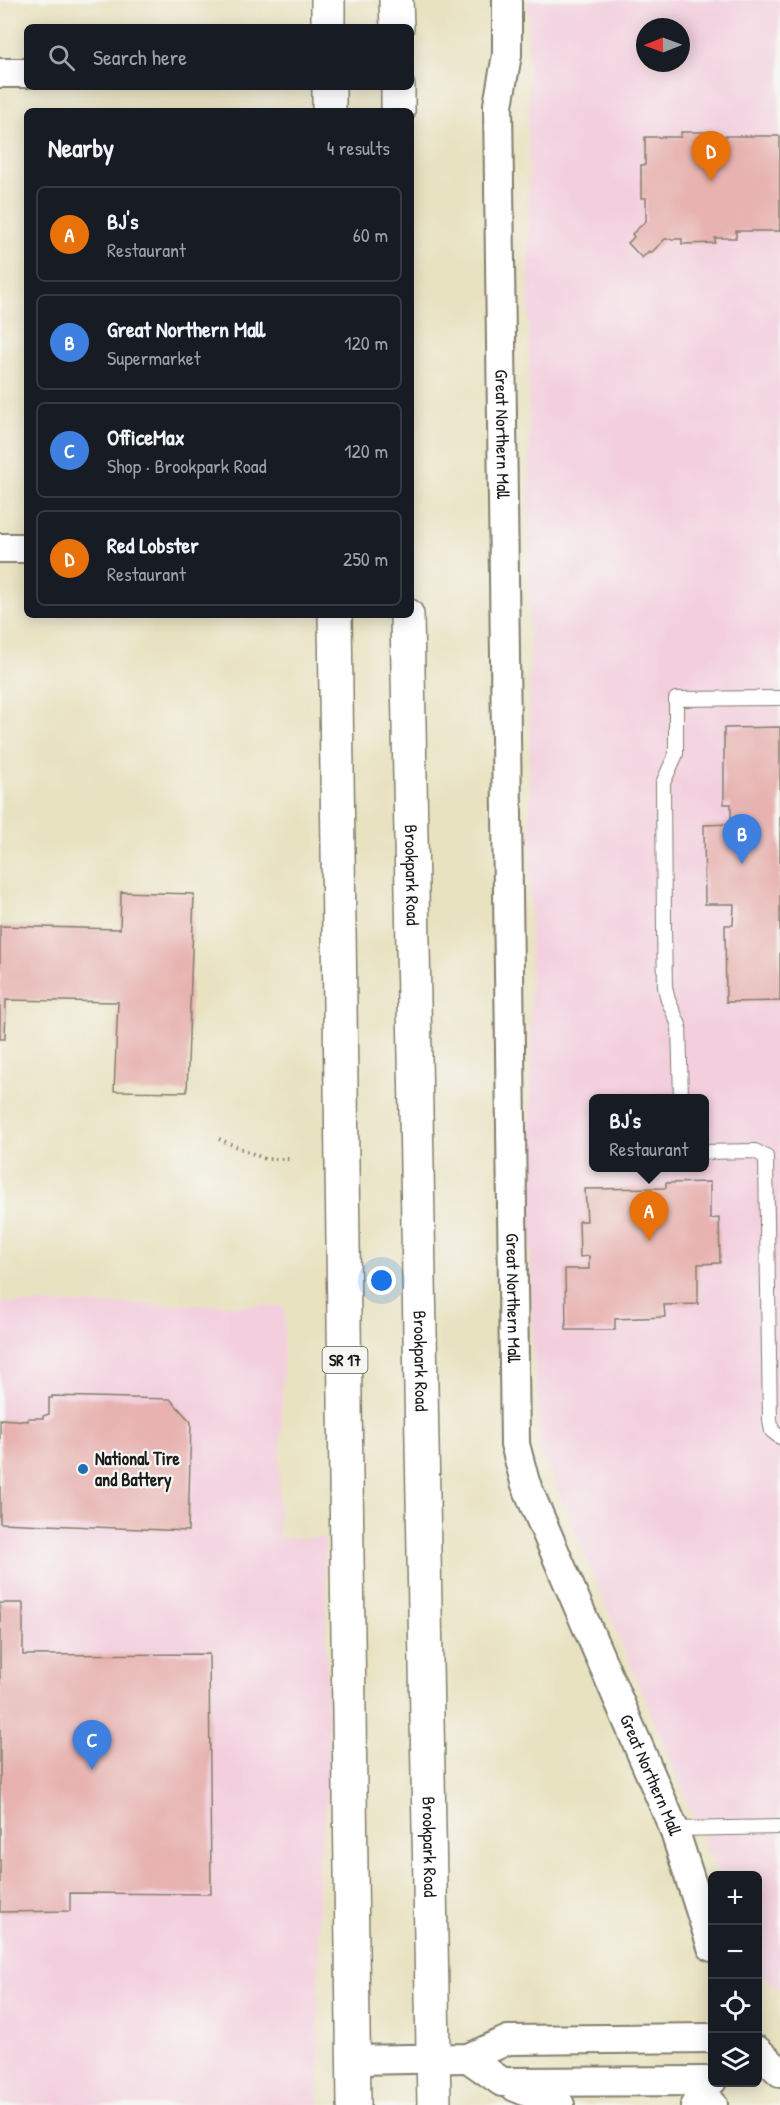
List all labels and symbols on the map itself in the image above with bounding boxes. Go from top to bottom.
north arrow [636,18,690,72]
pin: D [692,132,730,181]
street label: Great Northern Mall [489,369,516,499]
pin: B [722,814,762,864]
street label: Brookpark Road [399,824,426,926]
pin: A [630,1192,668,1241]
street label: Great Northern Mall [500,1233,527,1363]
your location [367,1266,396,1295]
street label: Brookpark Road [408,1310,434,1412]
road number: SR 17 [322,1347,368,1373]
place label: National Tire and Battery [95,1446,181,1493]
marker: National Tire and Battery [76,1462,90,1476]
street label: Great Northern Mall [614,1710,688,1839]
pin: C [72,1720,112,1770]
street label: Brookpark Road [416,1796,443,1897]

